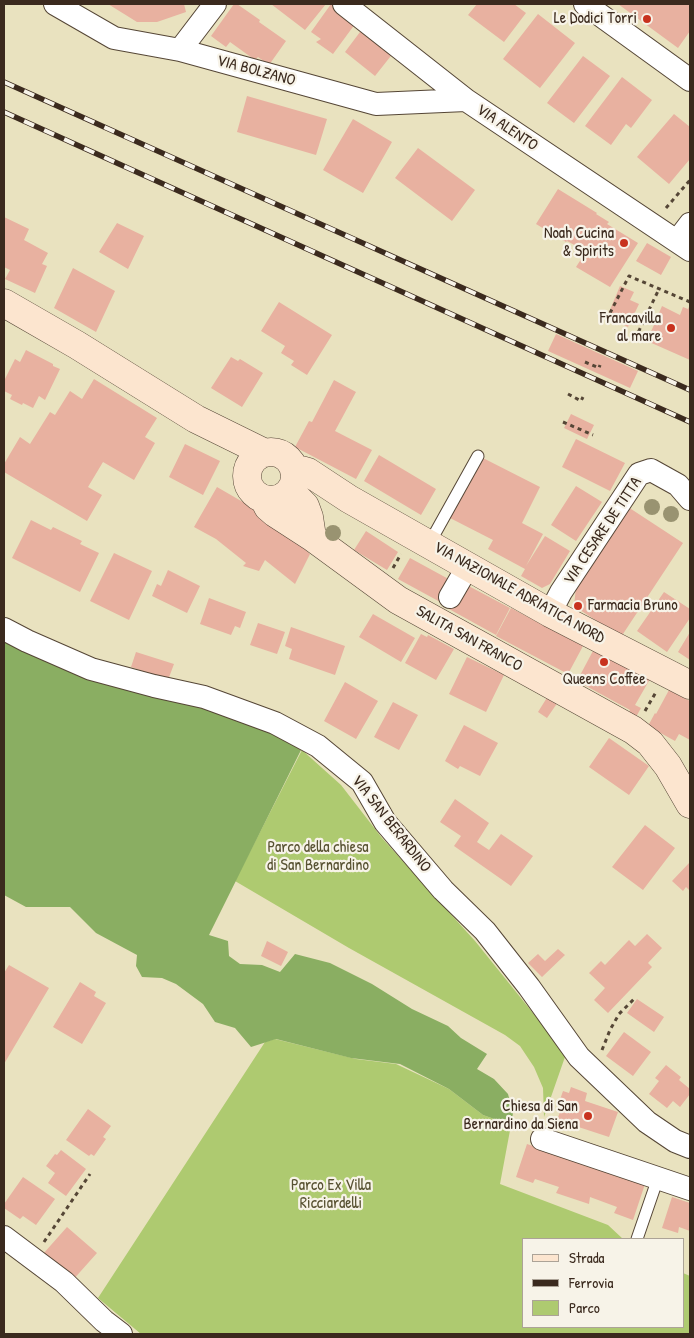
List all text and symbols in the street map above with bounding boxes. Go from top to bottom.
place label: Le Dodici Torri [554,9,637,29]
marker: Le Dodici Torri [641,13,653,25]
street label: VIA BOLZANO [215,51,297,91]
street label: VIA ALENTO [473,100,541,156]
place label: Noah Cucina & Spirits [544,224,614,262]
marker: Noah Cucina & Spirits [618,237,630,249]
place label: Francavilla al mare [600,309,661,347]
marker: Francavilla al mare [665,322,677,334]
street label: VIA CESARE DE TITTA [560,474,646,588]
street label: VIA NAZIONALE ADRIATICA NORD [430,538,608,648]
place label: Farmacia Bruno [588,596,678,616]
marker: Farmacia Bruno [572,600,584,612]
street label: SALITA SAN FRANCO [413,602,525,676]
marker: Queens Coffee [598,656,610,668]
place label: Queens Coffee [562,670,646,690]
street label: VIA SAN BERARDINO [347,772,435,876]
park label: Parco della chiesa di San Bernardino [267,838,369,876]
place label: Chiesa di San Bernardino da Siena [464,1097,578,1135]
marker: Chiesa di San Bernardino da Siena [582,1110,594,1122]
park label: Parco Ex Villa Ricciardelli [291,1176,371,1214]
legend [522,1238,684,1328]
text: Strada [569,1247,604,1268]
text: Ferrovia [569,1272,613,1293]
text: Parco [569,1297,600,1318]

